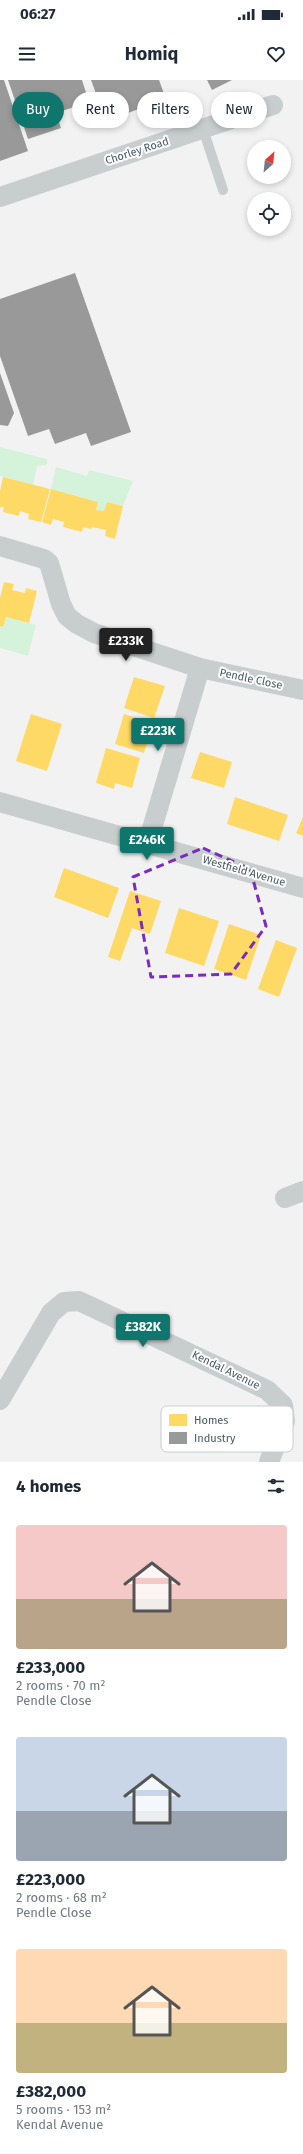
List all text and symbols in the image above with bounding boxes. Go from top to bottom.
text: 06:27 [20,5,55,23]
icon: menu [16,43,38,65]
text: Homiq [125,43,178,65]
icon: heart [265,43,287,65]
chip: Buy [12,92,64,128]
chip: Rent [72,92,129,128]
chip: Filters [137,92,203,128]
chip: New [211,92,267,128]
street label: Chorley Road [104,135,170,167]
north arrow [247,140,291,184]
map controls [247,140,291,236]
button: locate [247,192,291,236]
pin: £233K [98,628,154,662]
text: £233K [108,633,144,648]
street label: Pendle Close [218,666,284,692]
pin: £223K [130,718,186,752]
text: £223K [140,723,176,738]
pin: £246K [119,827,175,861]
text: £246K [129,832,165,847]
street label: Westfield Avenue [201,853,287,889]
pin: £382K [115,1314,171,1348]
text: £382K [125,1319,161,1334]
street label: Kendal Avenue [190,1348,262,1392]
legend [161,1406,293,1452]
text: Homes [194,1414,228,1427]
text: Industry [194,1432,236,1445]
icon: filters [265,1475,287,1497]
text: 4 homes [16,1476,81,1497]
icon: home [116,1551,188,1623]
text: £233,000 [16,1657,85,1678]
text: 2 rooms · 70 m² [16,1678,106,1693]
text: Pendle Close [16,1693,92,1708]
icon: home [116,1763,188,1835]
text: £223,000 [16,1869,85,1890]
text: 2 rooms · 68 m² [16,1890,107,1905]
text: Pendle Close [16,1905,92,1920]
icon: home [116,1975,188,2047]
text: £382,000 [16,2081,86,2102]
text: 5 rooms · 153 m² [16,2102,111,2117]
text: Kendal Avenue [16,2117,103,2132]

